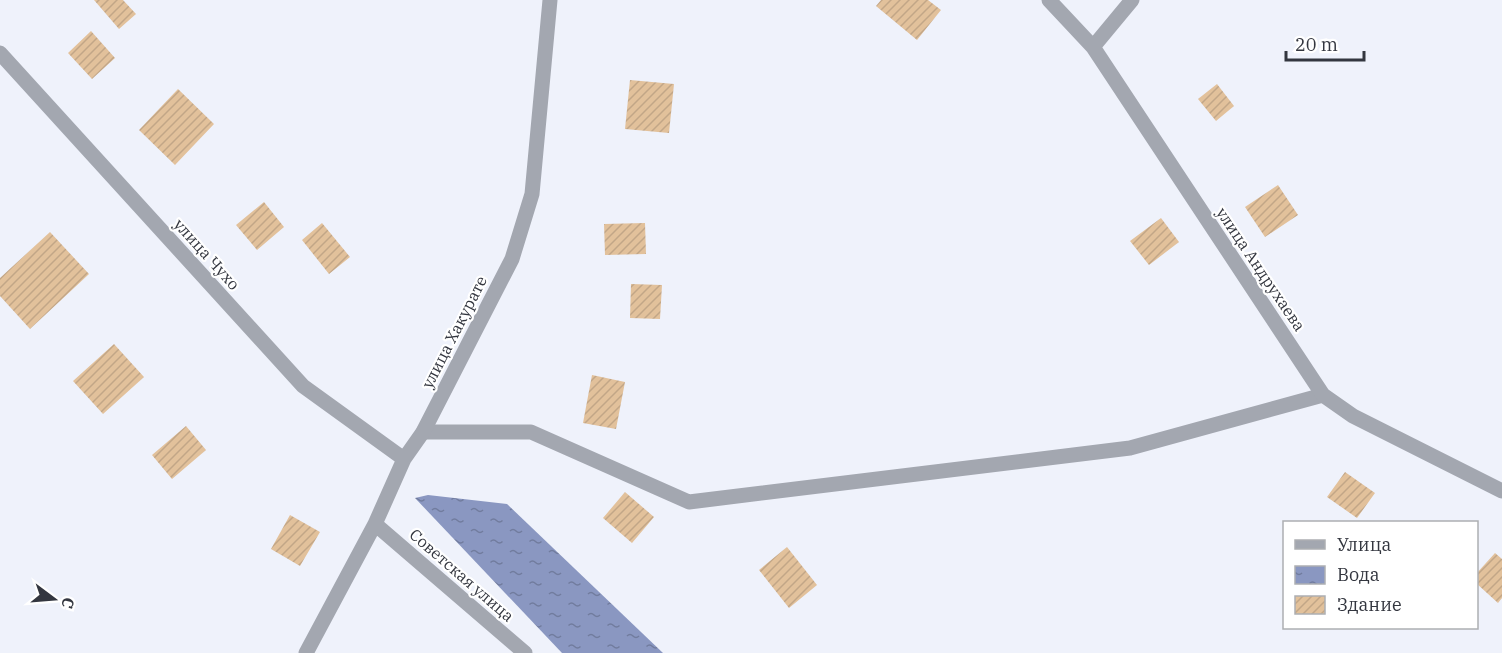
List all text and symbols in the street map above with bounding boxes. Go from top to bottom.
scale bar [1286,24,1364,62]
text: 20 m [1295,33,1338,56]
street label: улица Андрухаева [1212,203,1310,335]
street label: улица Чухо [170,214,244,294]
street label: улица Хакурате [417,272,491,392]
legend [1283,521,1478,629]
street label: Советская улица [406,524,519,626]
text: Улица [1337,533,1392,556]
text: Вода [1337,563,1380,586]
north arrow [24,569,84,629]
text: Здание [1337,593,1402,616]
text: С [57,595,79,611]

